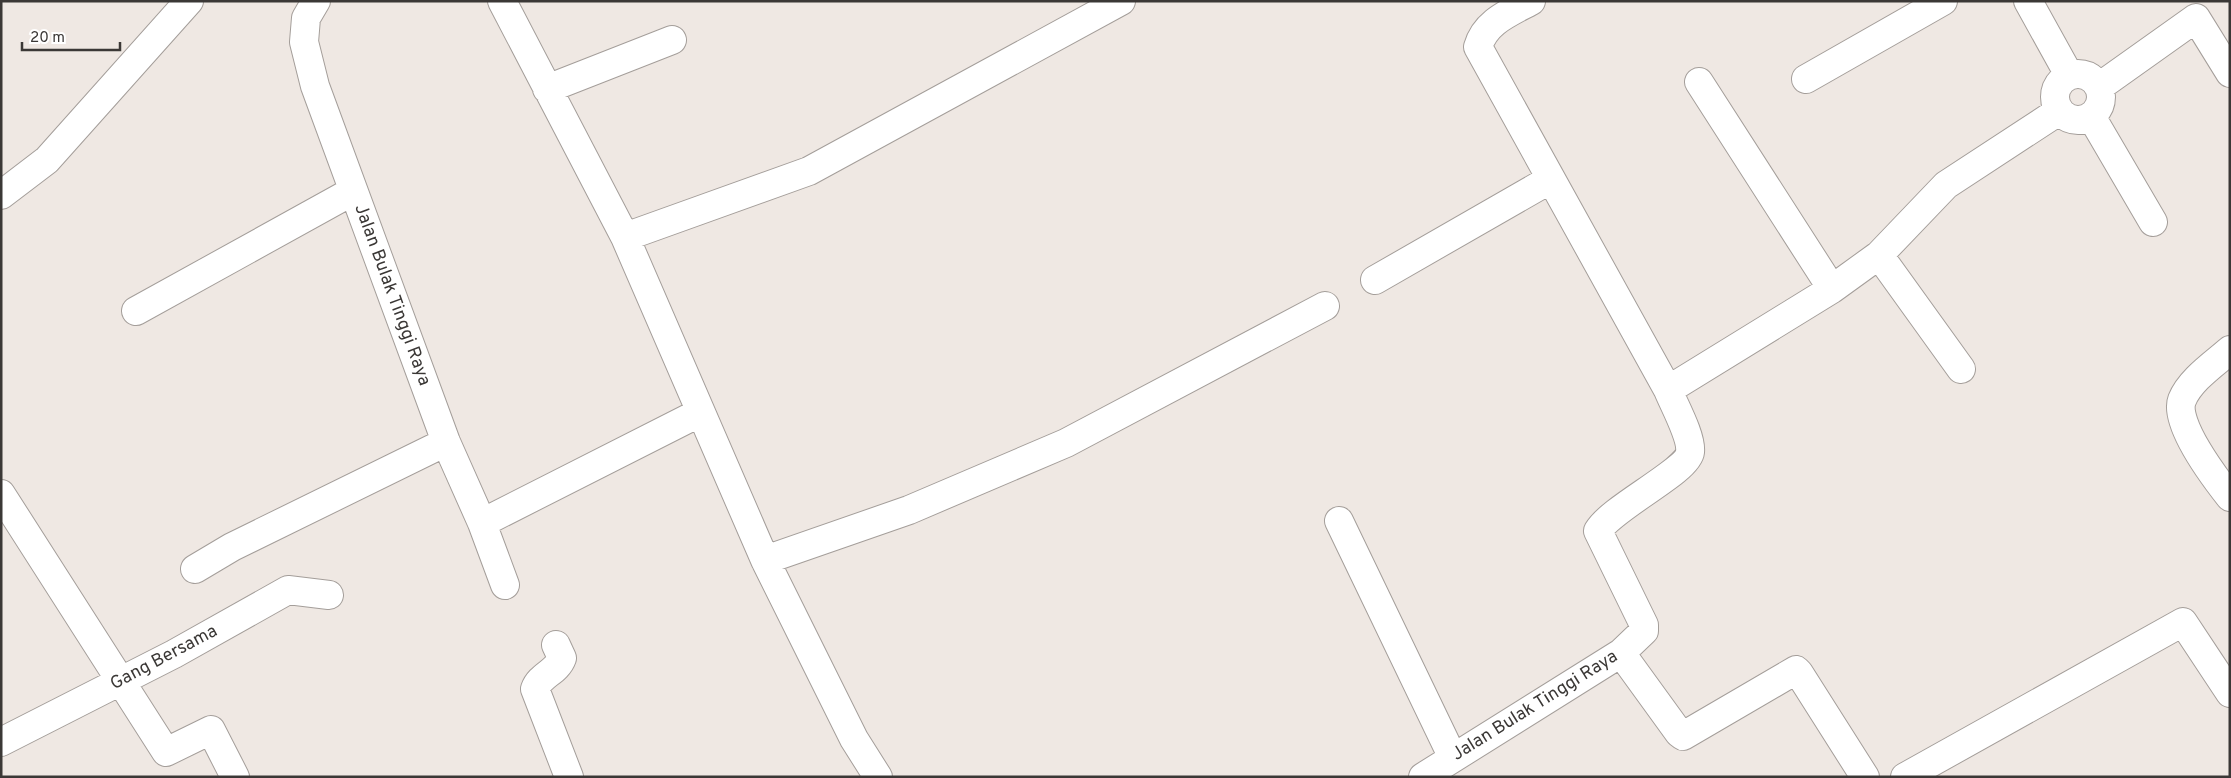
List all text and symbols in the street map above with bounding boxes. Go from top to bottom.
scale bar [22,20,120,52]
text: 20 m [30,29,65,48]
street label: Jalan Bulak Tinggi Raya [348,201,436,389]
street label: Gang Bersama [106,620,222,696]
street label: Jalan Bulak Tinggi Raya [1448,645,1622,767]

